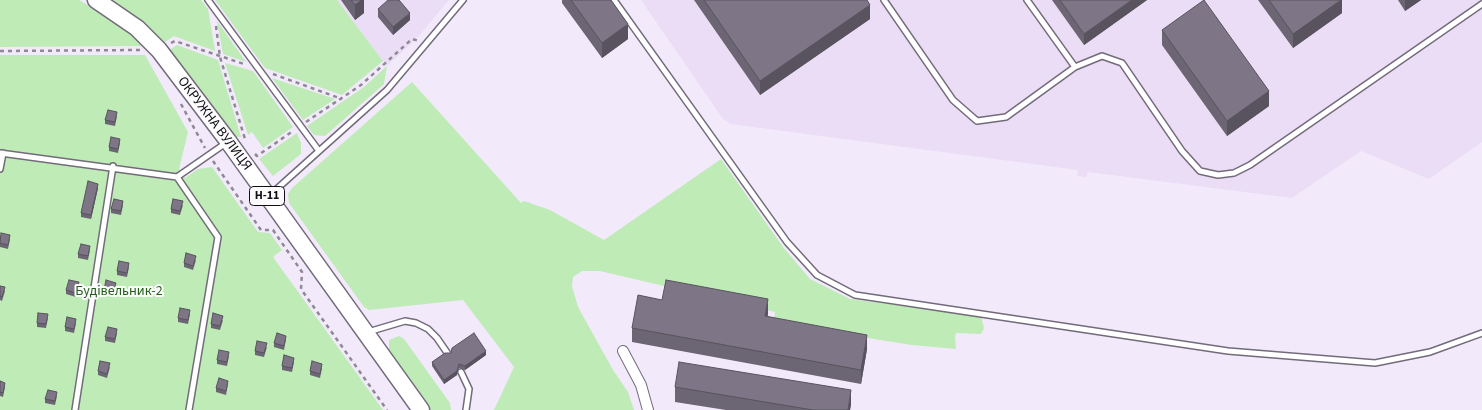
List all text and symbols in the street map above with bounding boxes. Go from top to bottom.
street label: ОКРУЖНА ВУЛИЦЯ [173,74,255,174]
road number: Н-11 [250,187,284,206]
park label: Будівельник-2 [75,284,163,300]

